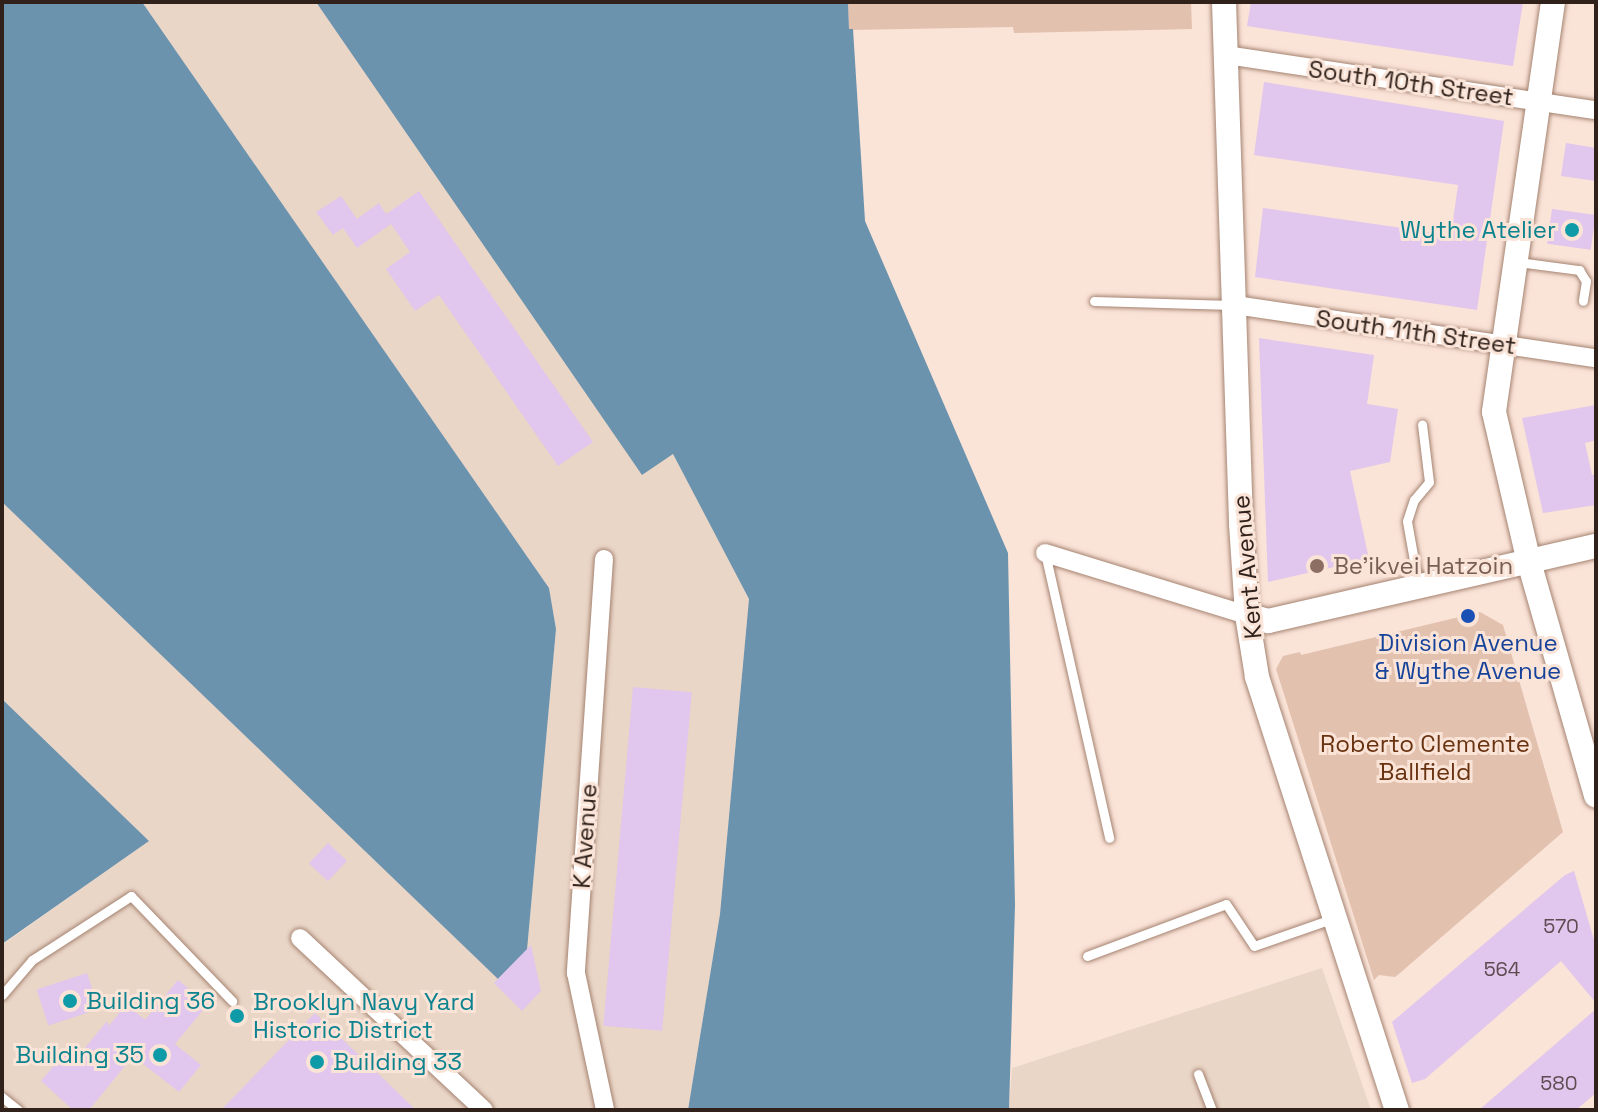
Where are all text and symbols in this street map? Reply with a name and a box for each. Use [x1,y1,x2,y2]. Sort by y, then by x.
street label: South 10th Street [1307,54,1515,112]
place label: Wythe Atelier [1400,216,1556,244]
marker: Wythe Atelier [1563,221,1581,239]
street label: South 11th Street [1314,304,1518,360]
street label: Kent Avenue [1226,494,1268,640]
place label: Be'ikvei Hatzoin [1333,552,1513,580]
marker: Be'ikvei Hatzoin [1308,557,1326,575]
marker: Division Avenue & Wythe Avenue [1459,607,1477,625]
place label: Division Avenue & Wythe Avenue [1374,629,1562,685]
park label: Roberto Clemente Ballfield [1320,730,1530,786]
street label: K Avenue [567,782,603,890]
house number: 570 [1543,914,1579,938]
house number: 564 [1484,957,1520,981]
place label: Building 36 [86,987,215,1015]
place label: Brooklyn Navy Yard Historic District [253,988,475,1044]
marker: Building 36 [61,992,79,1010]
marker: Brooklyn Navy Yard Historic District [228,1007,246,1025]
place label: Building 35 [15,1041,144,1069]
marker: Building 35 [151,1046,169,1064]
place label: Building 33 [333,1048,462,1076]
marker: Building 33 [308,1053,326,1071]
house number: 580 [1540,1071,1578,1095]

